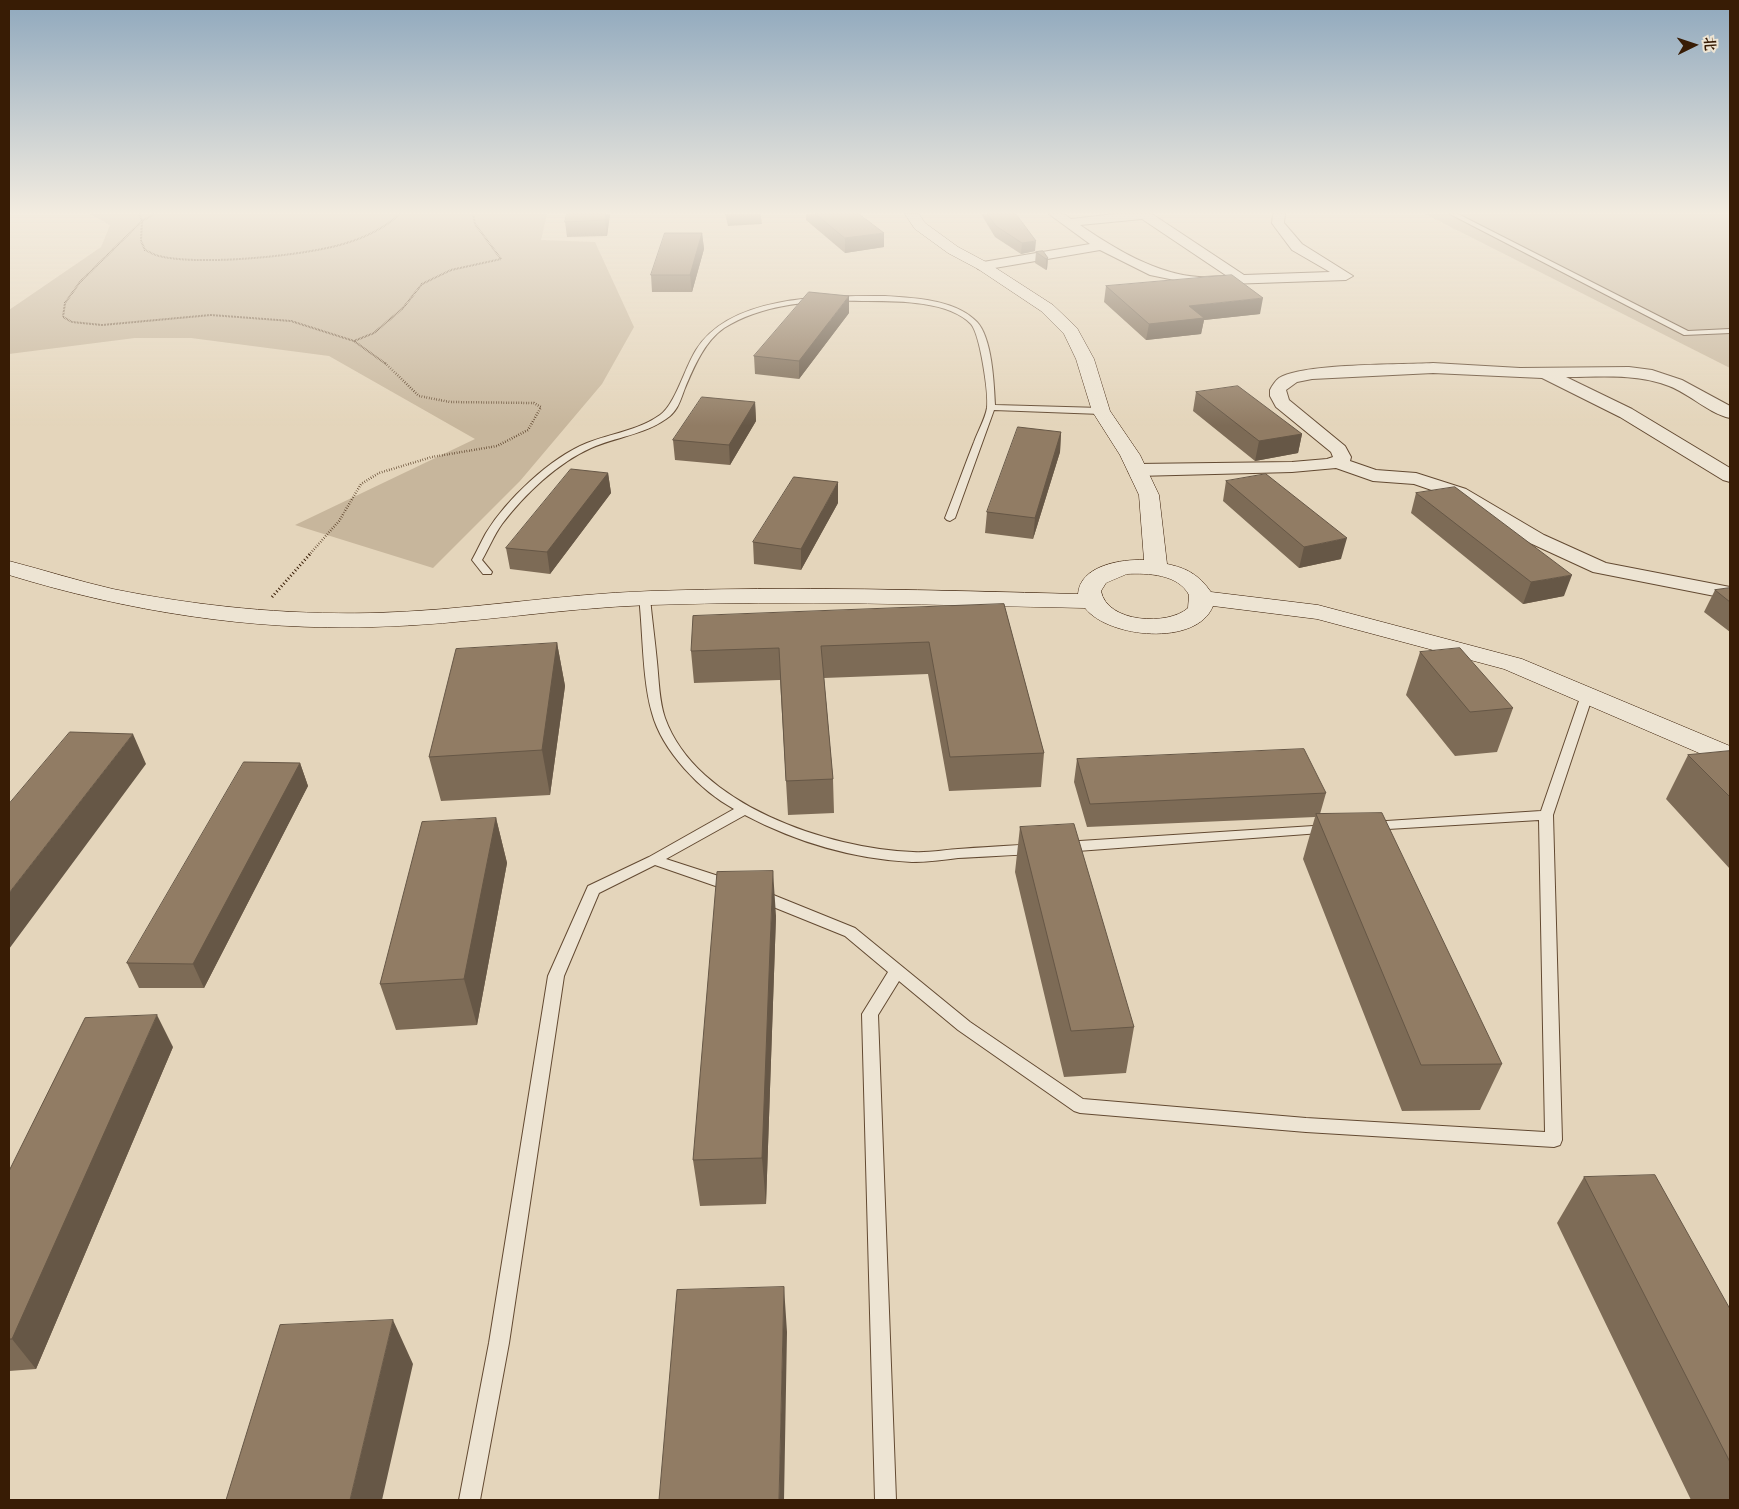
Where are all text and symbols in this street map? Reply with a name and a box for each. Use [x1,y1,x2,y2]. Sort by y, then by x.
north arrow [1669,20,1719,70]
text: 北 [1700,36,1718,51]

